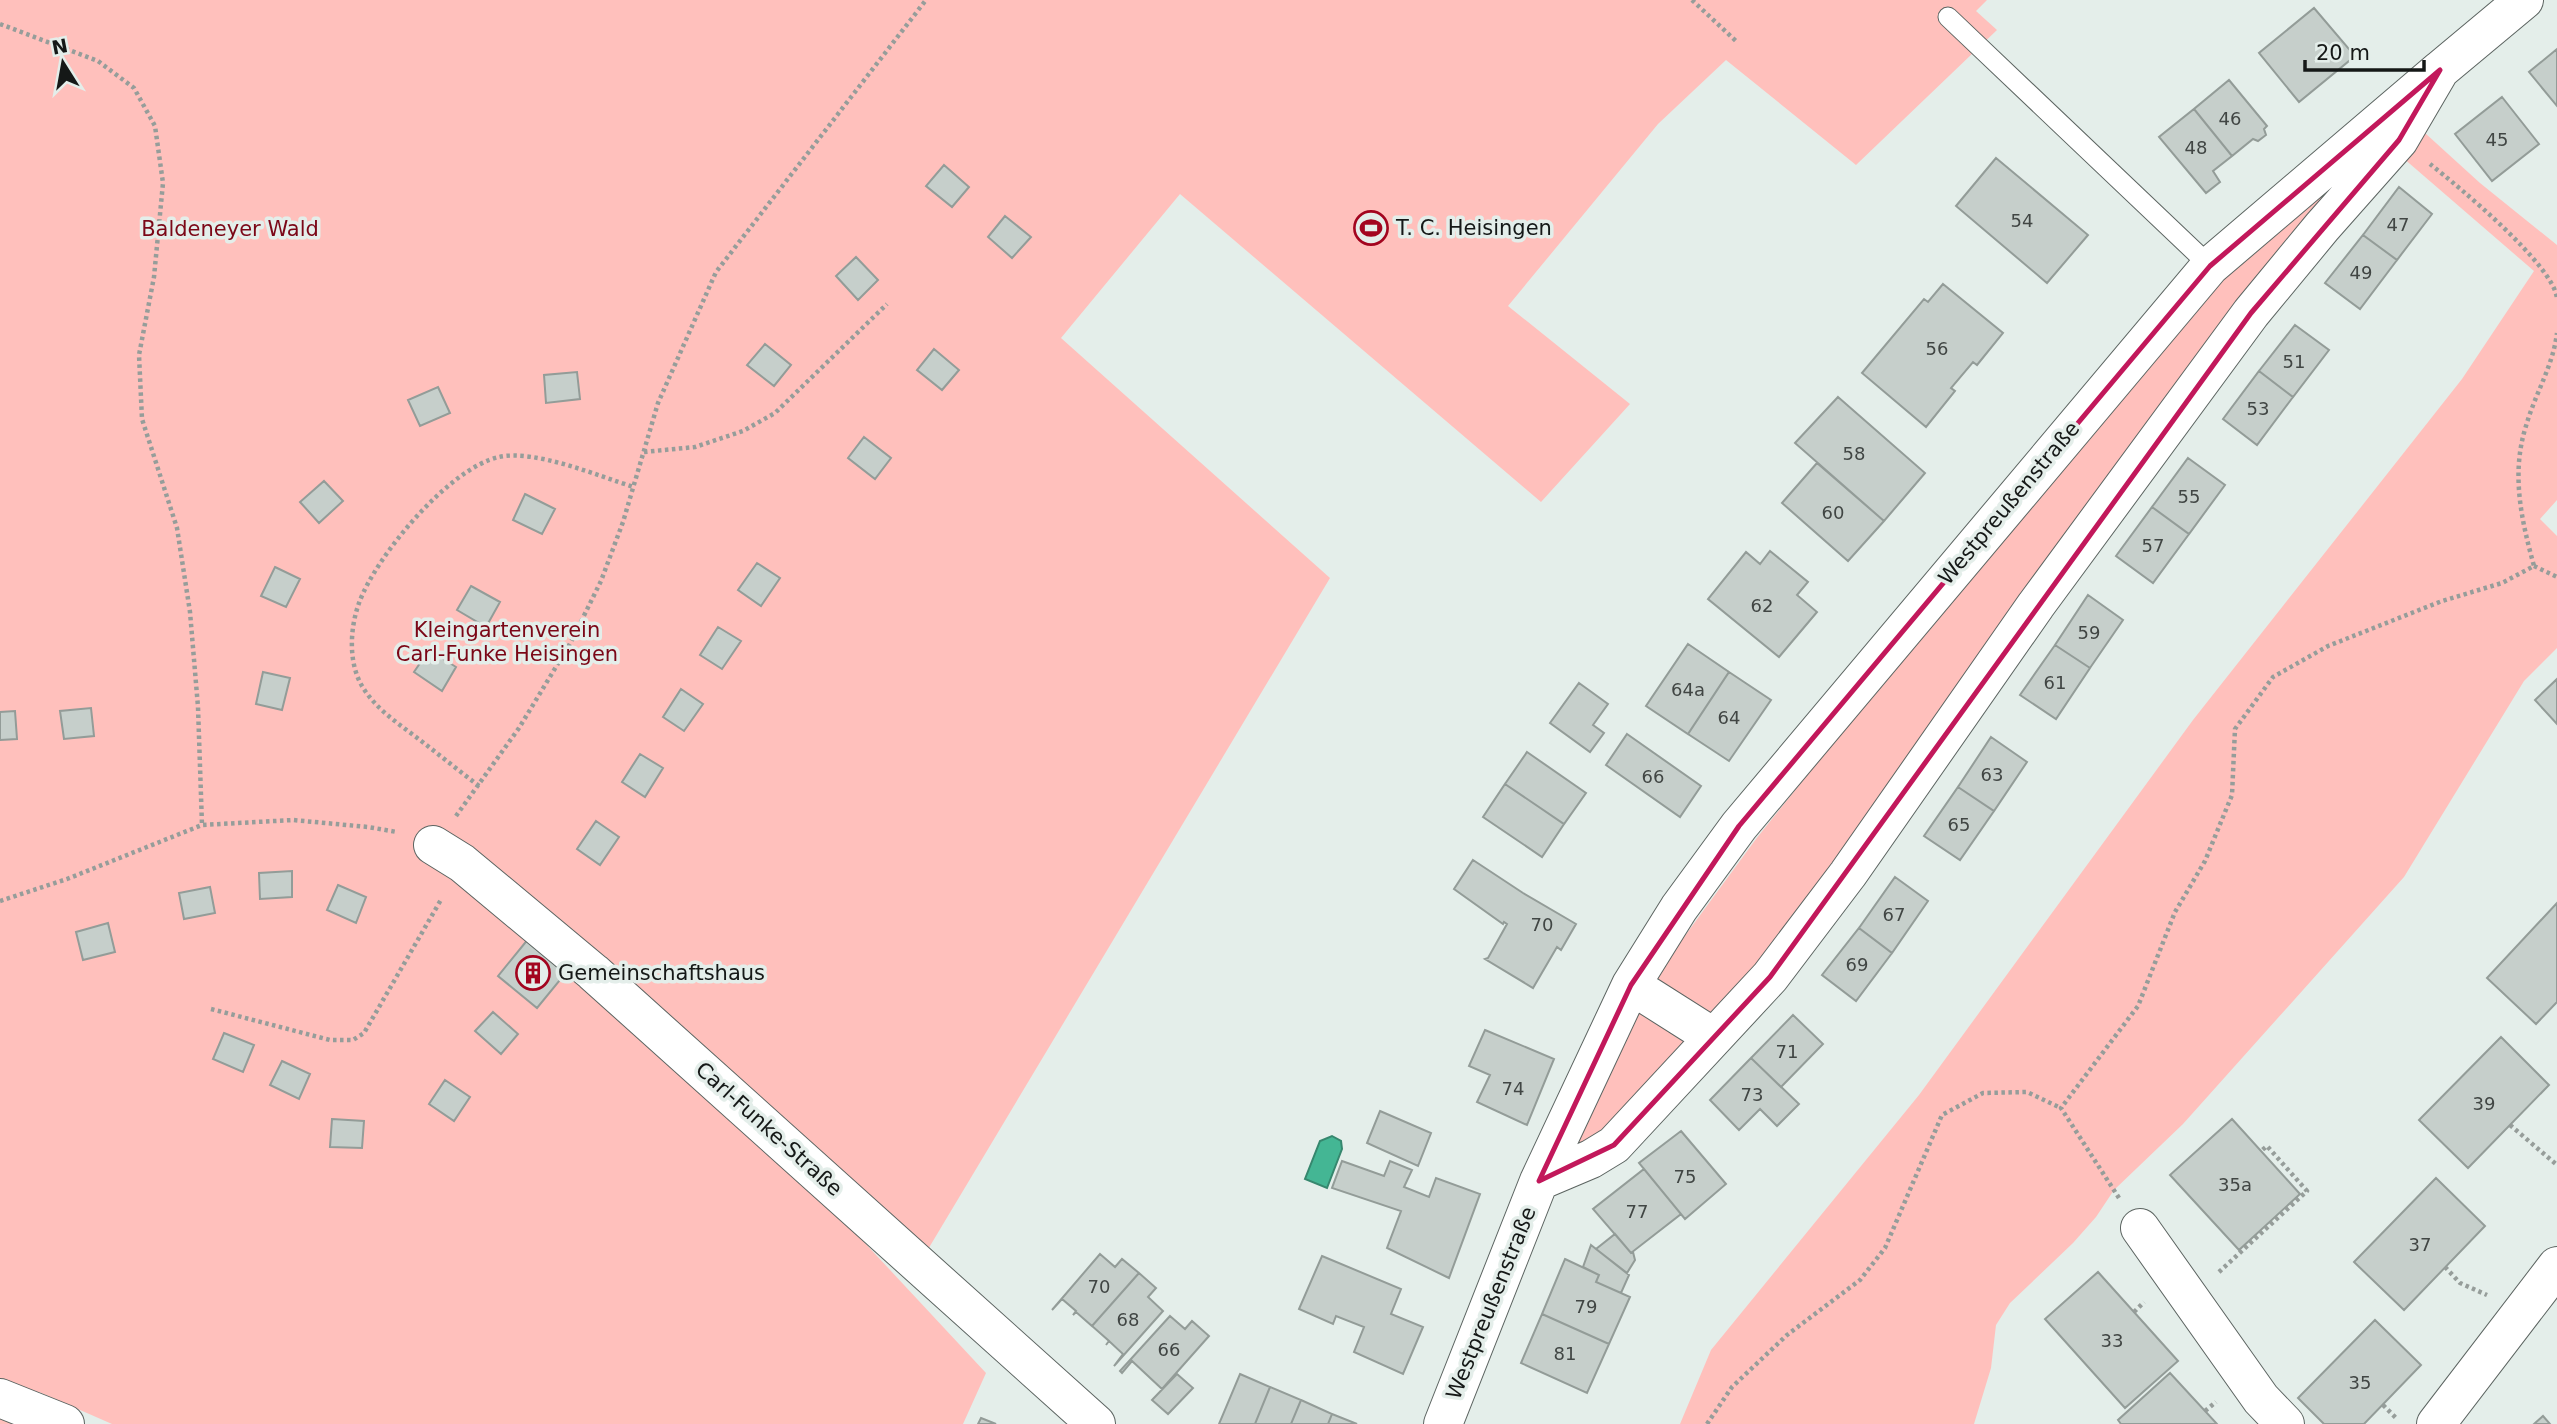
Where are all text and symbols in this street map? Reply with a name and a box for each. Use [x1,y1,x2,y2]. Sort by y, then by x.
north arrow [28,28,98,98]
scale bar [2305,28,2424,72]
text: N [50,34,70,59]
text: 20 m [2316,41,2370,65]
house number: 46 [2219,108,2241,129]
house number: 45 [2486,129,2508,150]
house number: 48 [2185,137,2207,158]
sports icon: T. C. Heisingen [1352,209,1390,247]
house number: 54 [2011,210,2033,231]
house number: 47 [2387,214,2409,235]
place label: T. C. Heisingen [1395,216,1552,240]
park label: Baldeneyer Wald [141,217,319,241]
house number: 49 [2350,262,2372,283]
house number: 56 [1926,338,1948,359]
house number: 51 [2283,351,2305,372]
house number: 53 [2247,398,2269,419]
street label: Westpreußenstraße [1934,417,2084,589]
house number: 58 [1843,443,1865,464]
house number: 55 [2178,486,2200,507]
house number: 60 [1822,502,1844,523]
house number: 57 [2142,535,2164,556]
house number: 62 [1751,595,1773,616]
park label: Kleingartenverein Carl-Funke Heisingen [396,618,618,666]
house number: 59 [2078,622,2100,643]
house number: 61 [2044,672,2066,693]
house number: 64a [1671,679,1705,700]
house number: 64 [1718,707,1740,728]
house number: 63 [1981,764,2003,785]
house number: 66 [1642,766,1664,787]
house number: 65 [1948,814,1970,835]
house number: 67 [1883,904,1905,925]
house number: 70 [1531,914,1553,935]
building icon: Gemeinschaftshaus [514,954,552,992]
house number: 69 [1846,954,1868,975]
place label: Gemeinschaftshaus [558,961,765,985]
house number: 71 [1776,1041,1798,1062]
street label: Carl-Funke-Straße [691,1057,847,1201]
house number: 74 [1502,1078,1524,1099]
house number: 73 [1741,1084,1763,1105]
house number: 39 [2473,1093,2495,1114]
house number: 75 [1674,1166,1696,1187]
house number: 35a [2218,1174,2252,1195]
house number: 77 [1626,1201,1648,1222]
street label: Westpreußenstraße [1441,1203,1541,1403]
house number: 37 [2409,1234,2431,1255]
house number: 70 [1088,1276,1110,1297]
house number: 79 [1575,1296,1597,1317]
house number: 68 [1117,1309,1139,1330]
house number: 33 [2101,1330,2123,1351]
house number: 66 [1158,1339,1180,1360]
house number: 81 [1554,1343,1576,1364]
house number: 35 [2349,1372,2371,1393]

